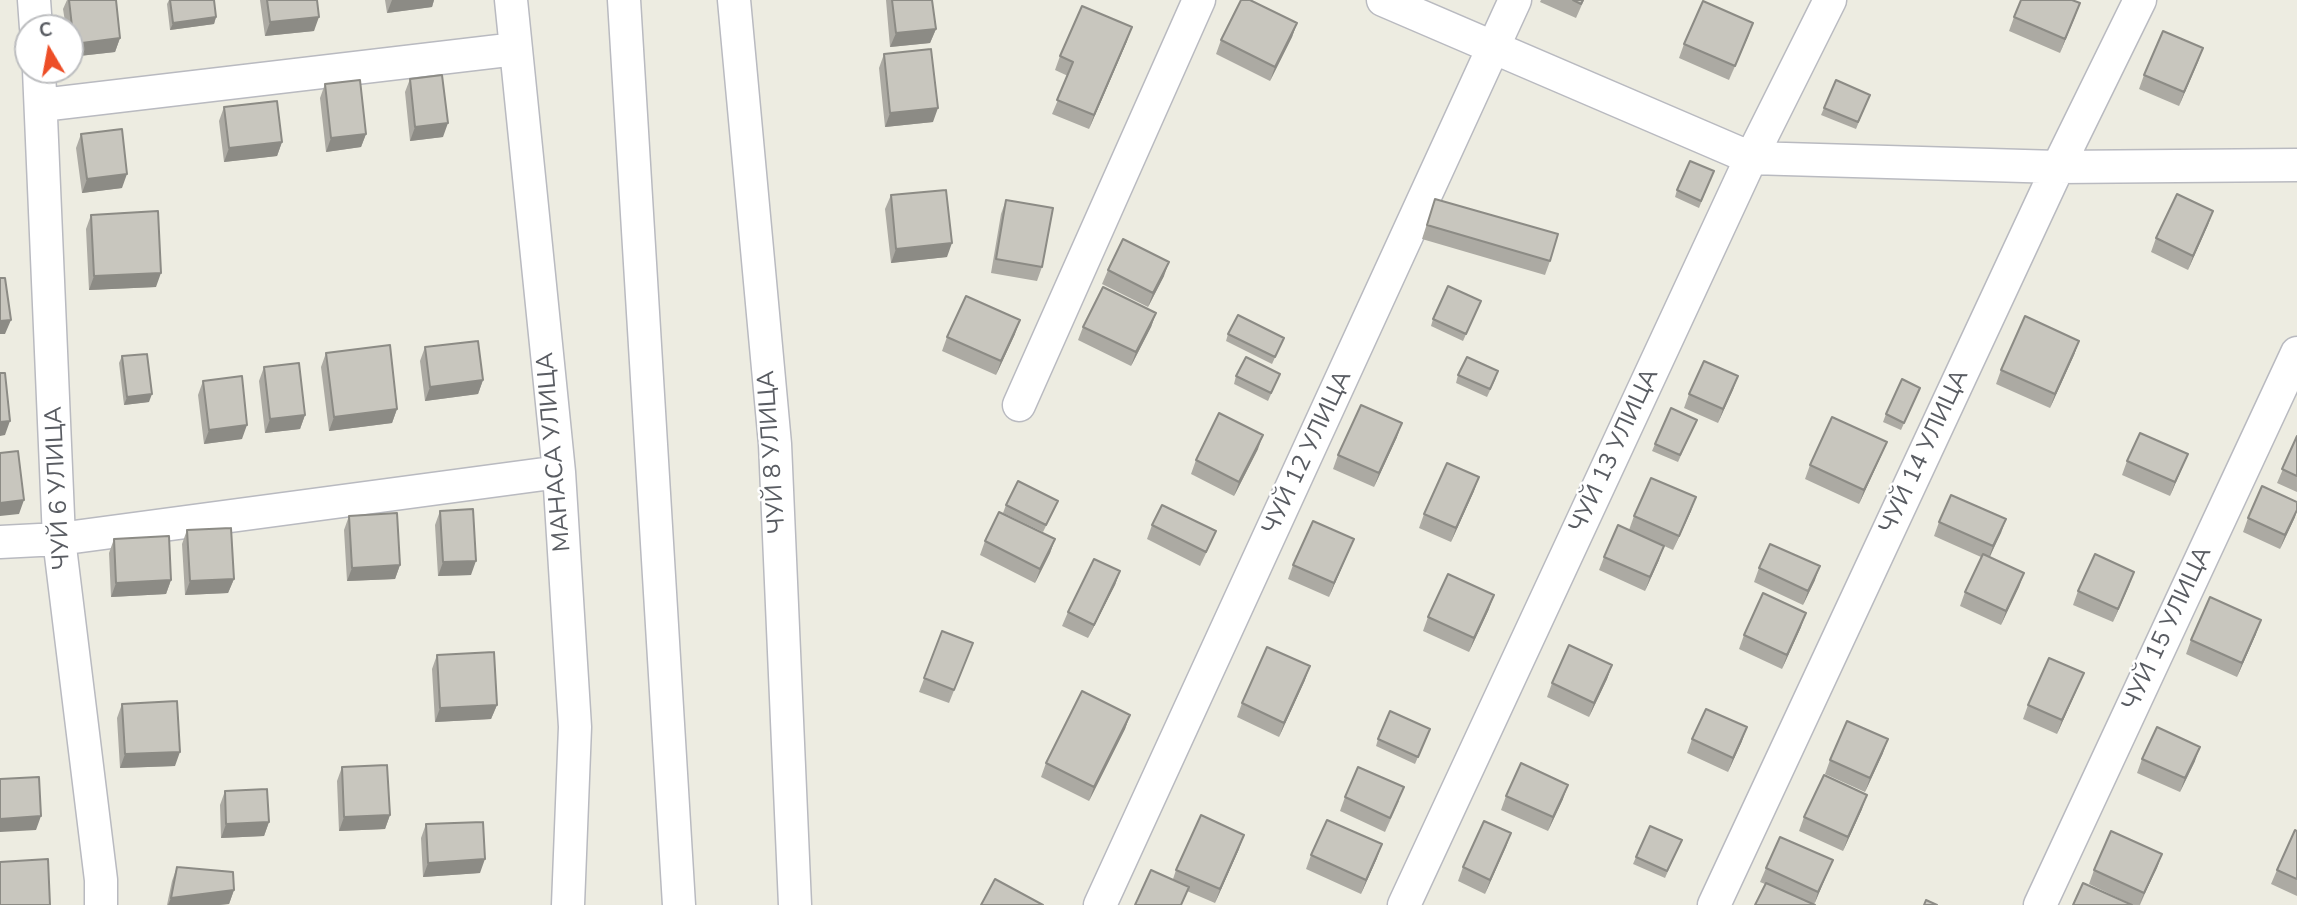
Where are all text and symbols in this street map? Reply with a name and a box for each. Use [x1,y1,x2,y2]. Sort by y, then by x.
north arrow [14,14,84,84]
text: С [37,16,54,44]
street label: МАНАСА УЛИЦА [532,351,578,553]
street label: ЧУЙ 13 УЛИЦА [1564,364,1666,538]
street label: ЧУЙ 14 УЛИЦА [1874,365,1976,539]
street label: ЧУЙ 12 УЛИЦА [1257,366,1359,540]
street label: ЧУЙ 8 УЛИЦА [753,369,793,535]
street label: ЧУЙ 6 УЛИЦА [40,406,78,570]
street label: ЧУЙ 15 УЛИЦА [2117,542,2219,716]

